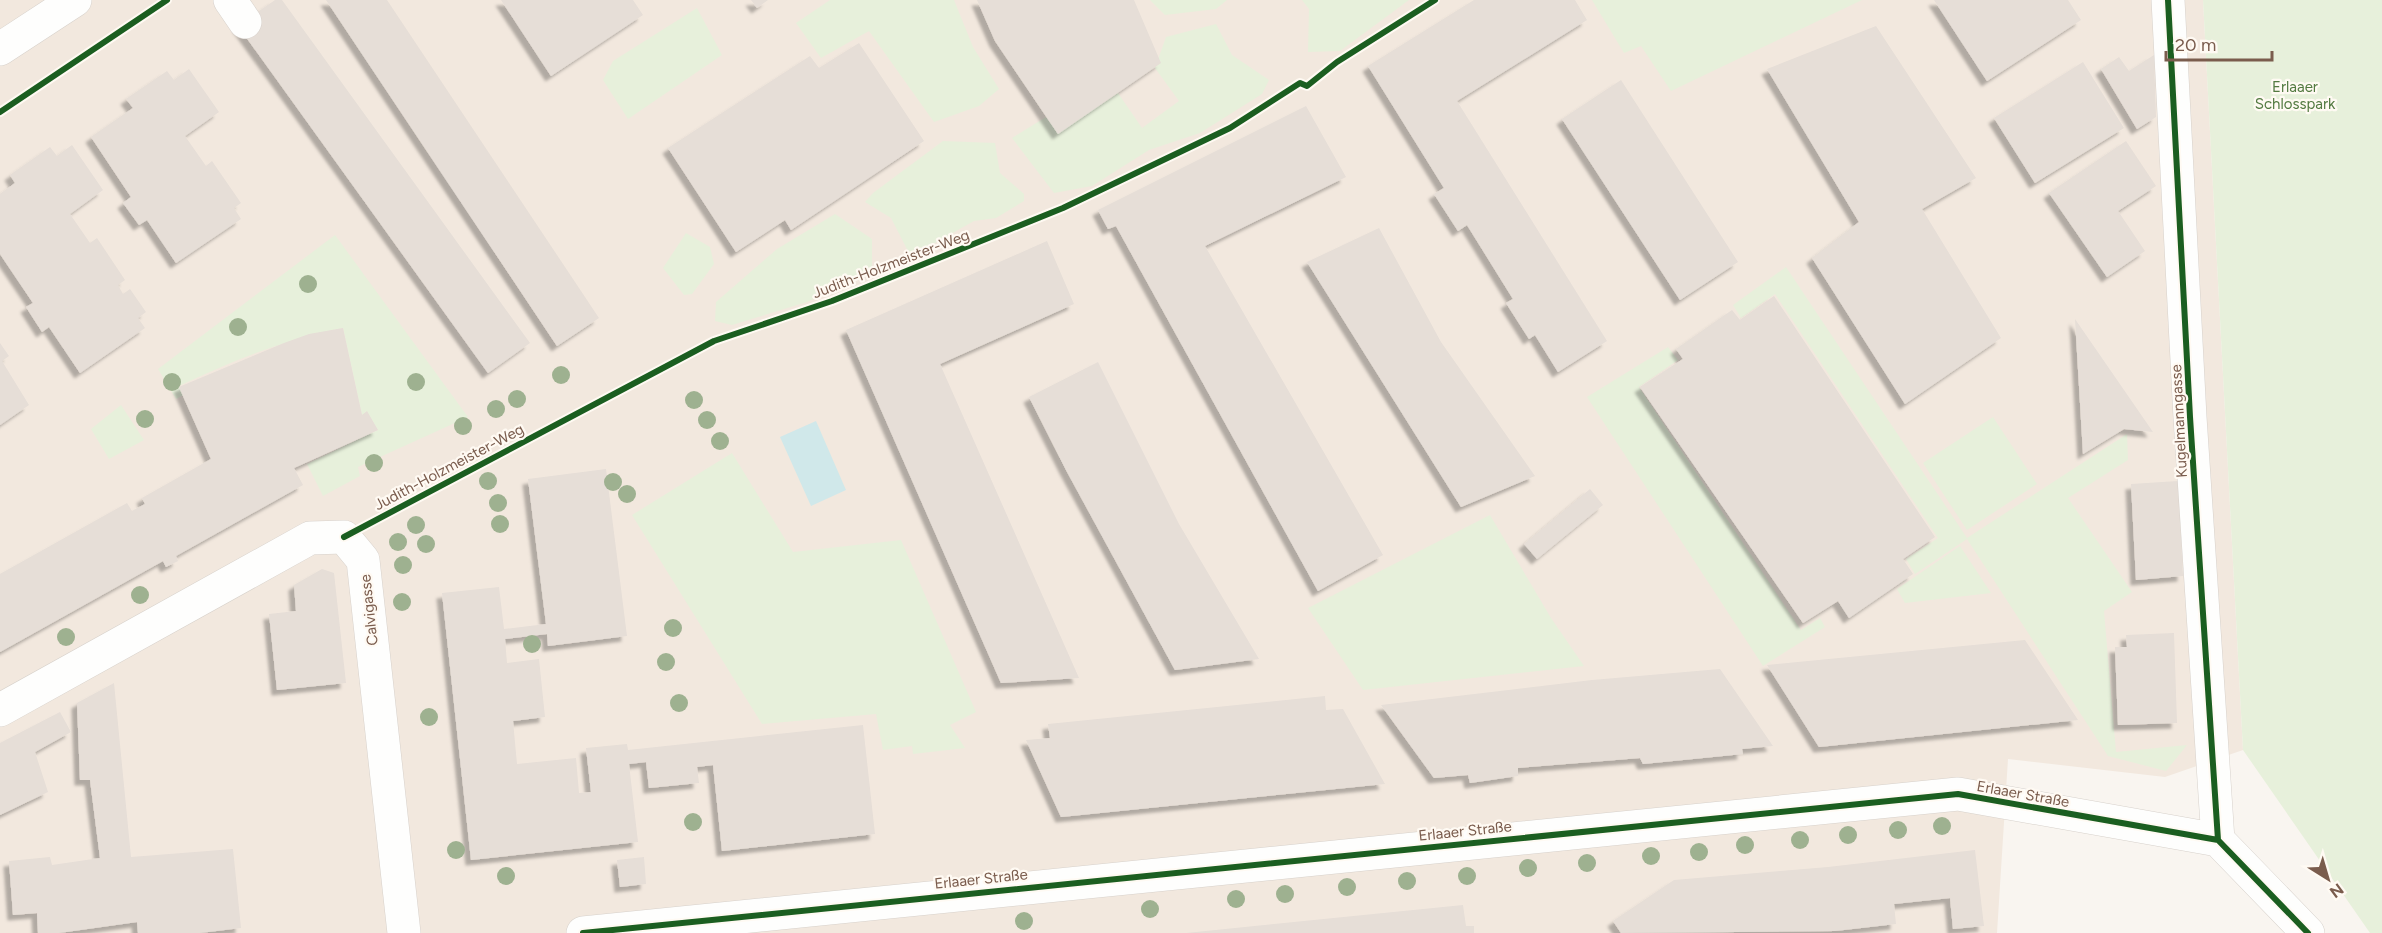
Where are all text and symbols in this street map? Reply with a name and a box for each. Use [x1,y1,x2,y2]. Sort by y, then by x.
scale bar [2166,24,2272,62]
text: 20 m [2175,34,2216,56]
park label: Erlaaer Schlosspark [2255,78,2336,113]
street label: Judith-Holzmeister-Weg [810,226,972,302]
street label: Kugelmanngasse [2167,364,2191,478]
street label: Judith-Holzmeister-Weg [371,420,527,514]
street label: Calvigasse [356,573,382,647]
street label: Erlaaer Straße [1975,777,2071,811]
street label: Erlaaer Straße [1417,817,1513,845]
north arrow [2298,849,2358,909]
street label: Erlaaer Straße [933,865,1029,893]
text: N [2326,879,2347,902]

